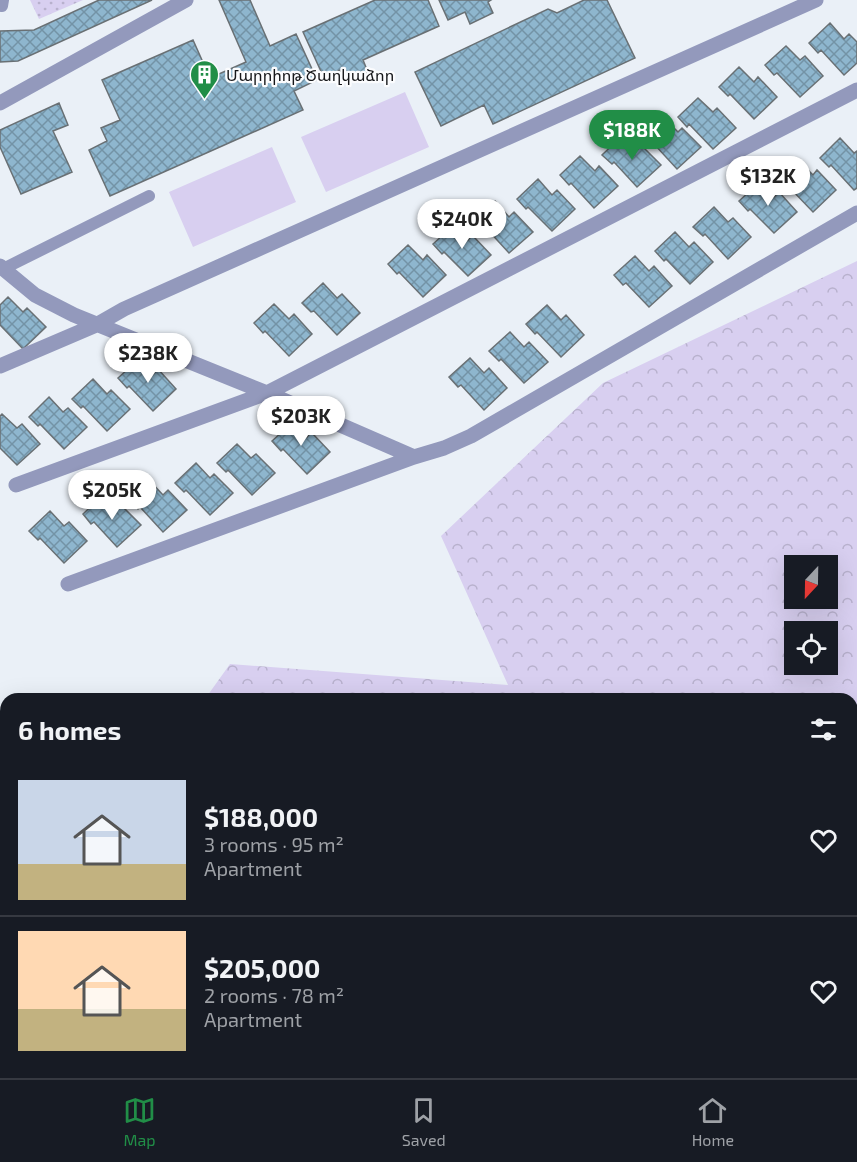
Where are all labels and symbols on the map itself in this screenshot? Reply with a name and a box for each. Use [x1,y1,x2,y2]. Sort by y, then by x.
building icon: Մարրիոթ Ծաղկաձոր [189,58,221,100]
place label: Մարրիոթ Ծաղկաձոր [226,65,394,85]
pin: $188K [590,110,674,161]
pin: $132K [726,156,810,207]
pin: $240K [420,199,504,250]
pin: $238K [106,333,190,384]
pin: $203K [259,396,343,447]
pin: $205K [70,470,154,521]
north arrow [784,555,838,609]

